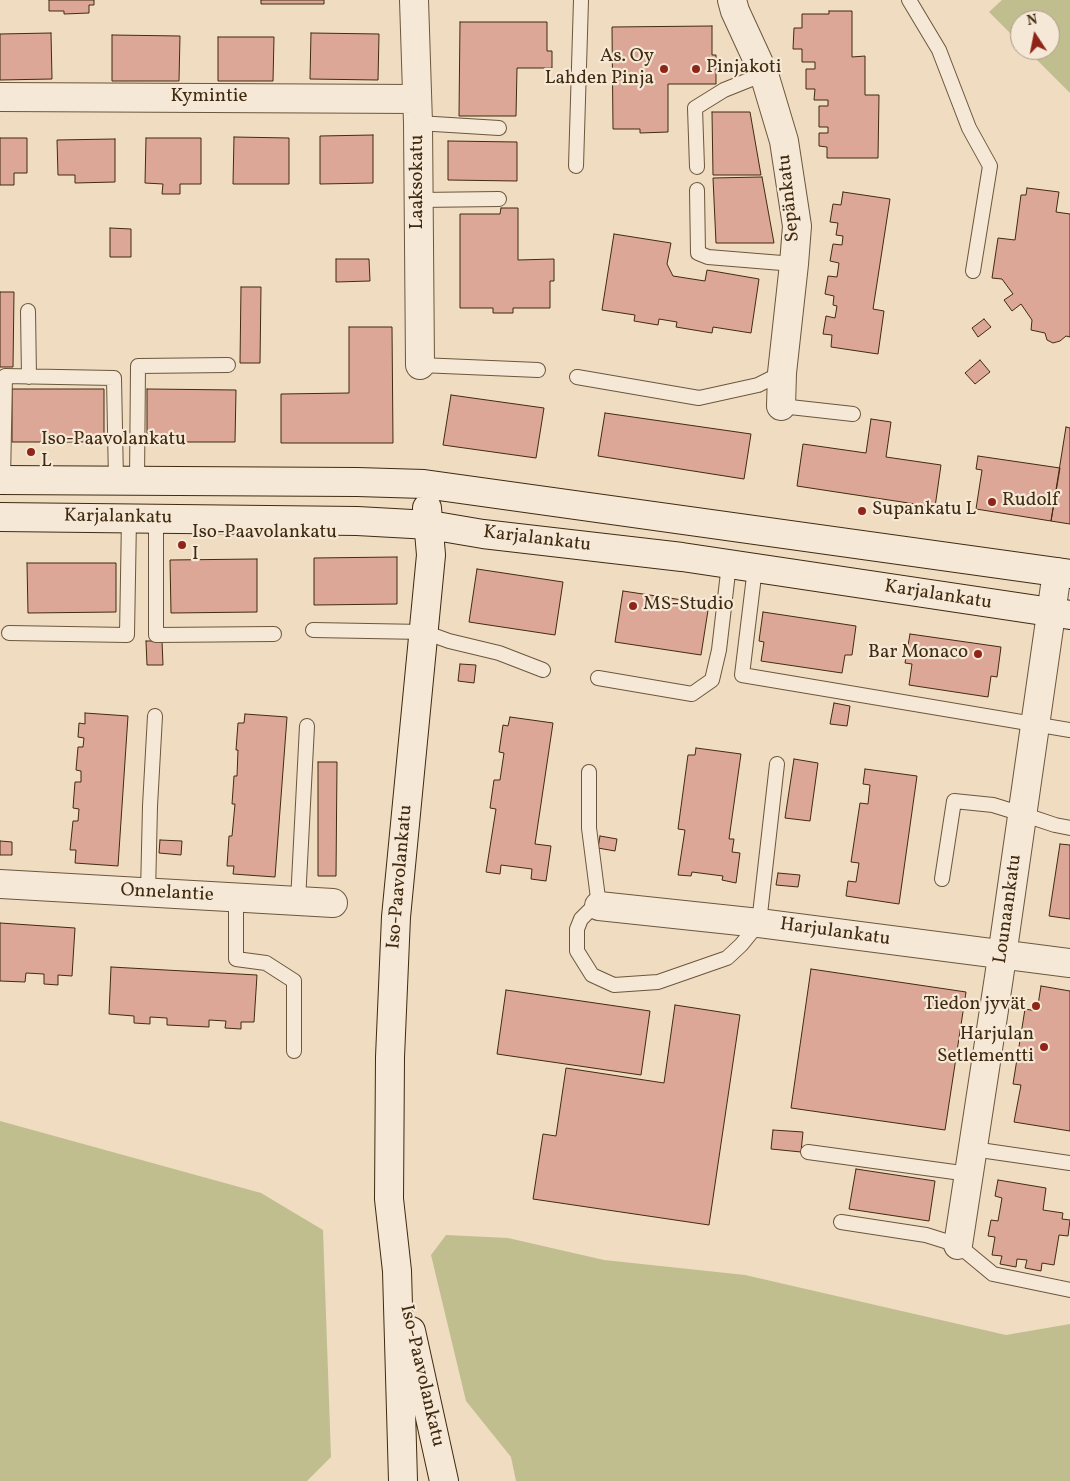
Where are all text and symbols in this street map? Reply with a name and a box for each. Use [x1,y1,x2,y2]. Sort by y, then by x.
north arrow [1010,10,1060,60]
text: N [1025,10,1039,31]
place label: As. Oy Lahden Pinja [545,47,654,91]
place label: Pinjakoti [706,58,782,80]
marker: As. Oy Lahden Pinja [658,63,670,75]
marker: Pinjakoti [690,63,702,75]
street label: Kymintie [170,87,248,109]
street label: Laaksokatu [408,135,430,229]
street label: Sepänkatu [774,153,806,243]
place label: Iso-Paavolankatu L [41,430,186,474]
marker: Iso-Paavolankatu L [25,446,37,458]
place label: Rudolf [1002,491,1059,513]
marker: Rudolf [986,496,998,508]
place label: Supankatu L [872,500,976,522]
marker: Supankatu L [856,505,868,517]
street label: Karjalankatu [64,506,172,530]
street label: Karjalankatu [482,522,592,558]
place label: Iso-Paavolankatu I [192,523,337,567]
marker: Iso-Paavolankatu I [176,539,188,551]
street label: Karjalankatu [883,576,993,616]
place label: MS-Studio [643,595,734,617]
marker: MS-Studio [627,600,639,612]
place label: Bar Monaco [868,643,968,665]
marker: Bar Monaco [972,648,984,660]
street label: Iso-Paavolankatu [383,804,419,950]
street label: Lounaankatu [990,853,1028,965]
street label: Onnelantie [120,880,214,908]
street label: Harjulankatu [778,914,892,952]
place label: Tiedon jyvät [924,995,1026,1017]
marker: Tiedon jyvät [1030,1000,1042,1012]
place label: Harjulan Setlementti [937,1025,1034,1069]
marker: Harjulan Setlementti [1038,1041,1050,1053]
street label: Iso-Paavolankatu [394,1303,448,1449]

